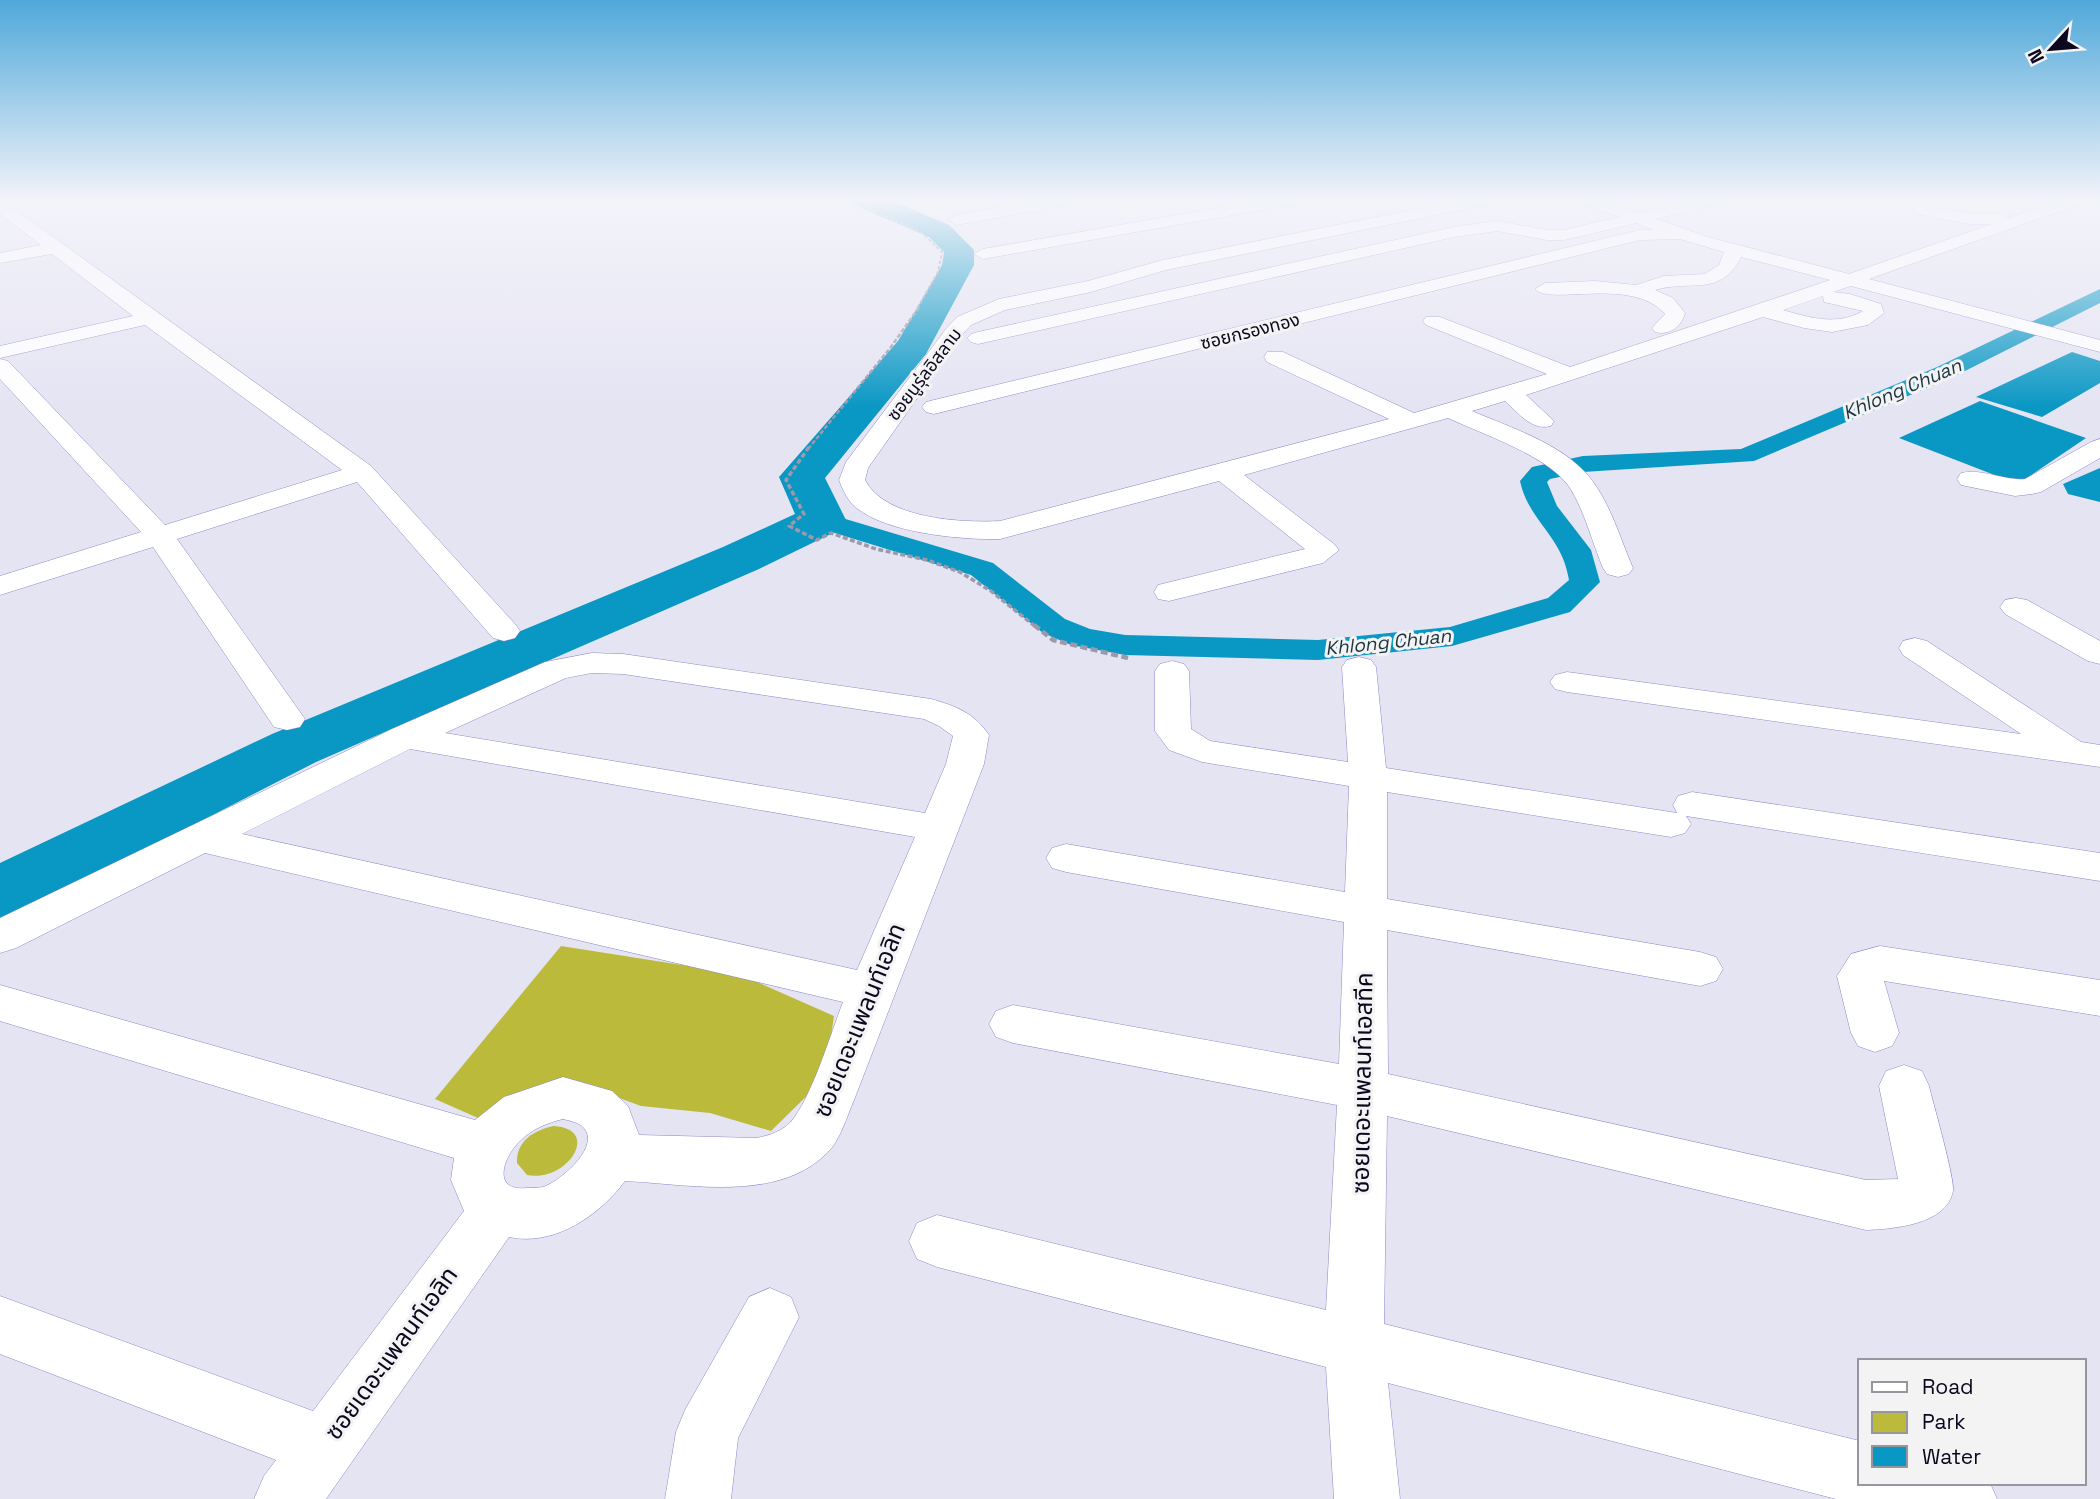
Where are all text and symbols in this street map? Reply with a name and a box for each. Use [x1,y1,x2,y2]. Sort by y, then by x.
north arrow [2016,14,2086,84]
text: N [2022,45,2050,67]
street label: ซอยกรองทอง [1198,308,1302,354]
street label: ซอยนูรุ่ลอิสลาม [882,323,967,426]
water label: Khlong Chuan [1839,353,1965,425]
water label: Khlong Chuan [1324,623,1452,661]
street label: ซอยเดอะแพลนท์เอลิท [806,918,912,1122]
street label: ซอยเดอะแพลนท์เอสทีค [1345,972,1379,1194]
street label: ซอยเดอะแพลนท์เอลิท [318,1260,464,1446]
legend [1858,1359,2086,1485]
text: Road [1922,1373,1974,1400]
text: Park [1922,1408,1966,1435]
text: Water [1922,1443,1981,1470]

